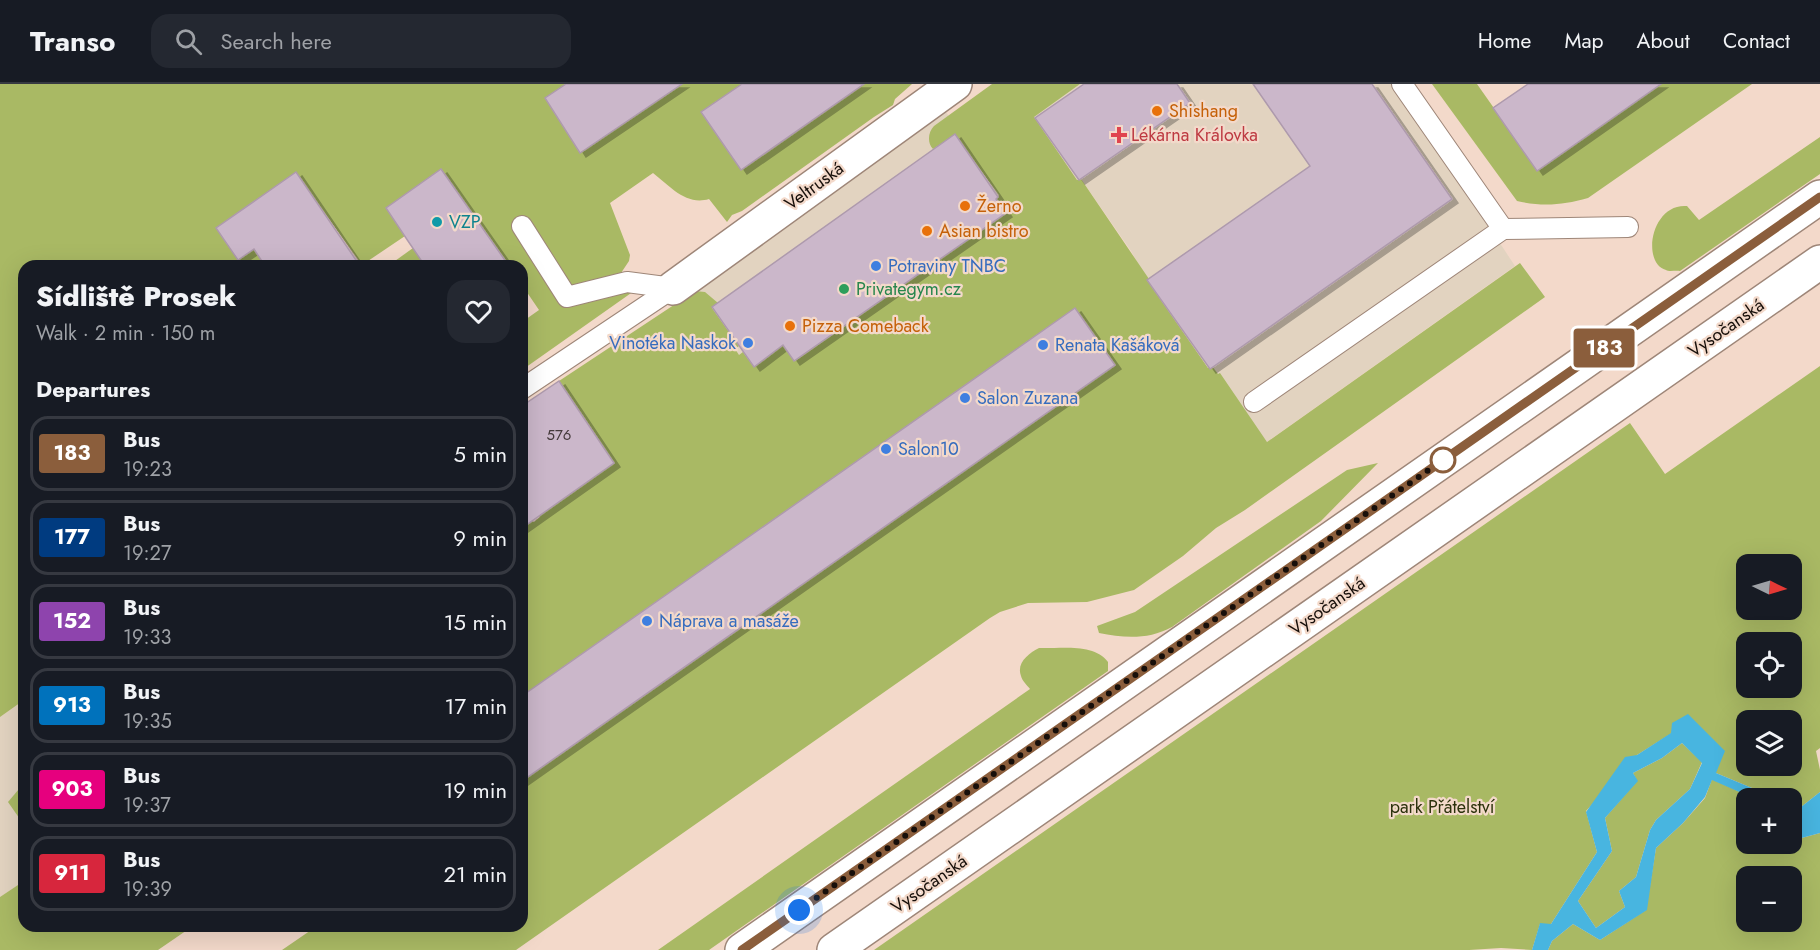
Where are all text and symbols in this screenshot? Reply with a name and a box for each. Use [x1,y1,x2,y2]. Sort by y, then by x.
search box [151,14,571,68]
text: Transo [30,21,115,62]
icon: search [172,25,205,58]
text: Search here [220,25,332,57]
text: Home [1478,26,1531,56]
text: Map [1564,26,1604,56]
text: About [1637,26,1690,56]
text: Contact [1723,26,1790,56]
place label: Shishang [1169,98,1238,124]
marker: Shishang [1150,104,1164,118]
place label: Lékárna Královka [1131,122,1258,148]
marker: Lékárna Královka [1112,128,1126,142]
street label: Veltruská [779,156,849,216]
place label: Žerno [977,193,1022,219]
marker: Žerno [958,199,972,213]
place label: VZP [449,209,481,235]
marker: VZP [430,215,444,229]
place label: Asian bistro [939,218,1029,244]
marker: Asian bistro [920,224,934,238]
place label: Potraviny TNBC [888,253,1006,279]
marker: Potraviny TNBC [869,259,883,273]
text: Sídliště Prosek [36,276,236,317]
place label: Privategym.cz [856,276,962,302]
button: heart [447,280,510,343]
marker: Privategym.cz [837,282,851,296]
street label: Vysočanská [1683,292,1769,364]
place label: Pizza Comeback [802,313,929,339]
text: Walk · 2 min · 150 m [36,319,215,348]
marker: Pizza Comeback [783,319,797,333]
line badge: 183 [1570,328,1638,368]
place label: Vinotéka Naskok [609,330,736,356]
place label: Renata Kašáková [1055,332,1180,358]
text: 183 [1586,333,1622,363]
marker: Vinotéka Naskok [741,336,755,350]
marker: Renata Kašáková [1036,338,1050,352]
text: Departures [36,373,150,405]
place label: Salon Zuzana [977,385,1078,411]
marker: Salon Zuzana [958,391,972,405]
text: Bus [123,423,160,455]
house number: 576 [547,424,571,446]
place label: Salon10 [898,436,959,462]
text: 183 [54,438,90,468]
text: 5 min [454,438,507,470]
marker: Salon10 [879,442,893,456]
unlabelled marker [1430,447,1456,473]
text: 19:23 [123,455,172,484]
text: Bus [123,507,160,539]
text: 177 [54,522,90,552]
text: 9 min [453,522,507,554]
text: 19:27 [123,539,171,568]
north arrow [1736,554,1802,620]
map controls [1736,554,1802,932]
street label: Vysočanská [1284,570,1370,642]
text: Bus [123,591,160,623]
text: 152 [53,606,91,636]
text: 15 min [444,606,507,638]
place label: Náprava a masáže [659,608,799,634]
marker: Náprava a masáže [640,614,654,628]
text: 19:33 [123,623,171,652]
button: locate [1736,632,1802,698]
text: Bus [123,675,160,707]
text: 913 [53,690,91,720]
text: 17 min [445,690,507,722]
text: 19:35 [123,707,172,736]
button: layers [1736,710,1802,776]
text: Bus [123,759,160,791]
text: 903 [52,774,93,804]
text: 19 min [443,774,507,806]
button: + [1736,788,1802,854]
text: 19:37 [123,791,171,820]
park label: park Přátelství [1390,794,1496,820]
text: Bus [123,843,160,875]
street label: Vysočanská [886,848,972,920]
text: 911 [54,858,90,888]
text: 21 min [444,858,507,890]
button: − [1736,866,1802,932]
text: 19:39 [123,875,172,904]
your location [784,895,814,925]

